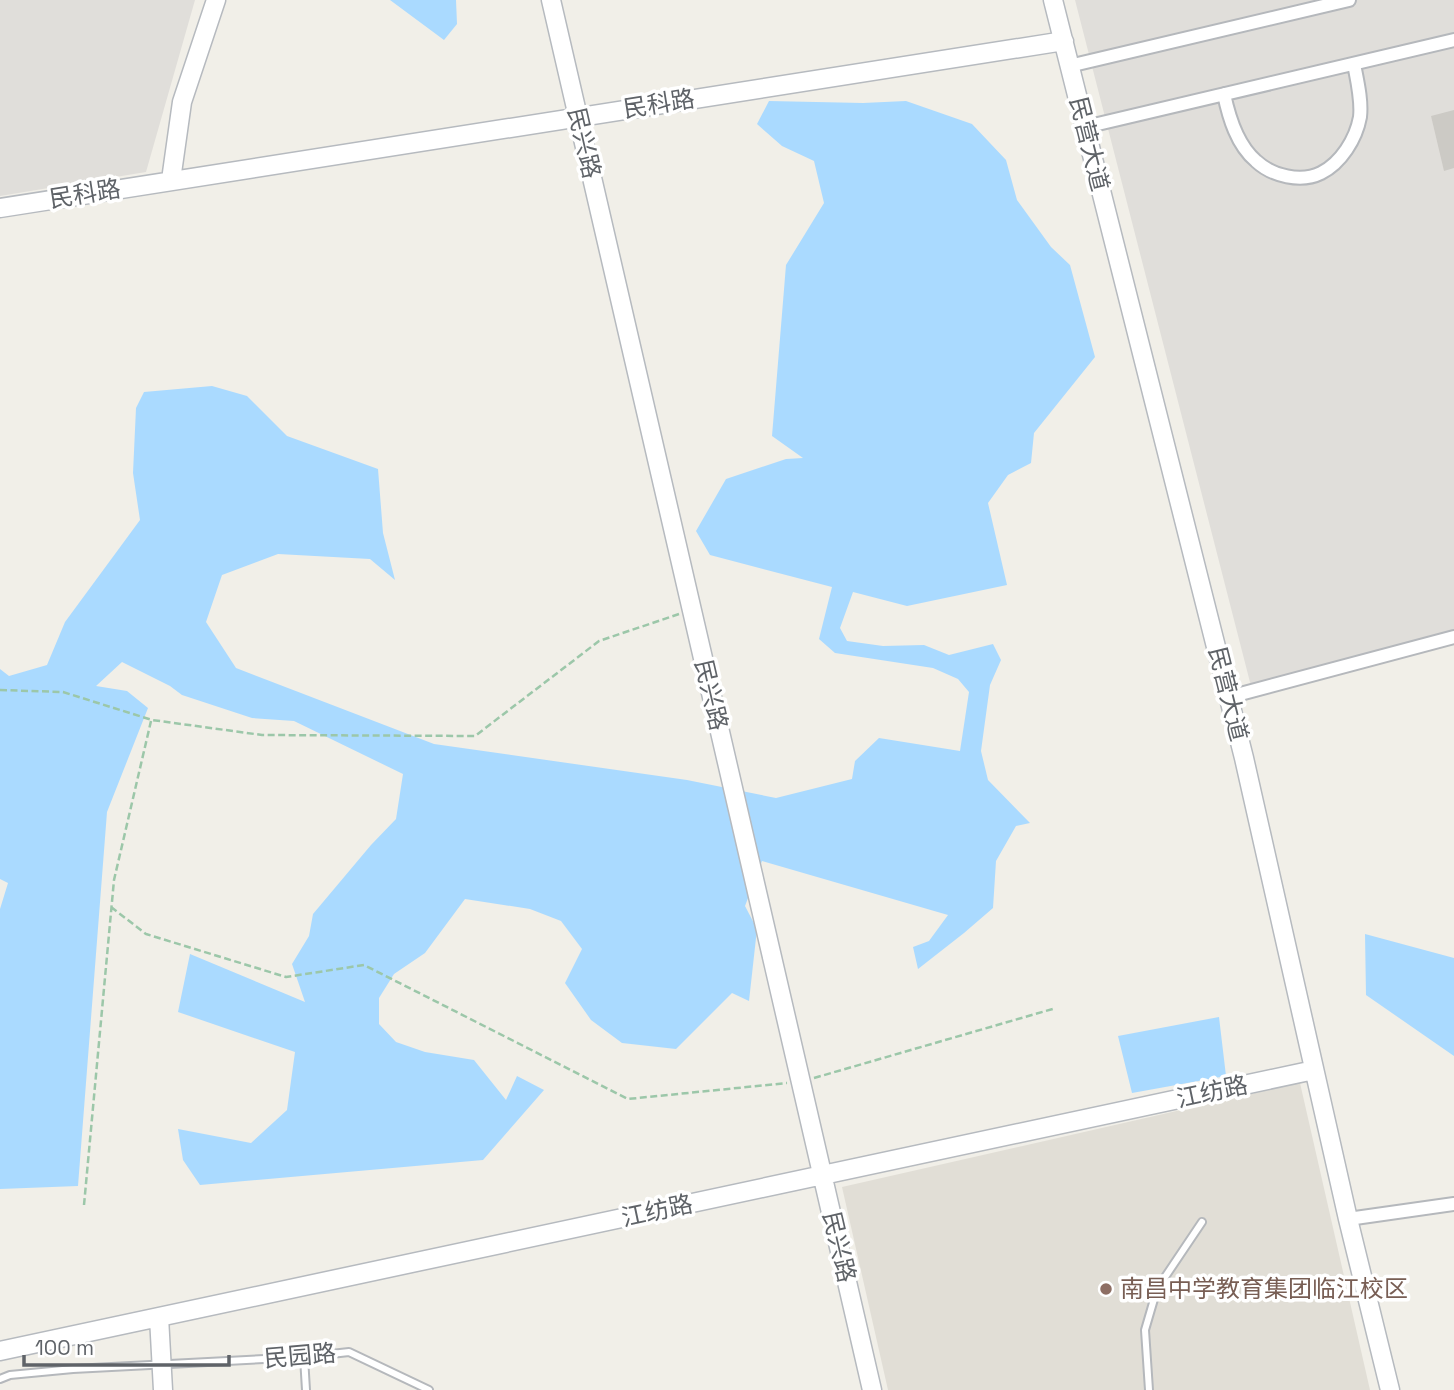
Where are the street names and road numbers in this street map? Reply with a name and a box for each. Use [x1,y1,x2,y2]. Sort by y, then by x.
street label: 民科路 [621,83,697,124]
street label: 民营大道 [1063,94,1116,194]
street label: 民兴路 [561,104,608,181]
street label: 民科路 [47,173,123,214]
street label: 民营大道 [1202,644,1255,744]
street label: 民兴路 [688,656,735,733]
street label: 江纺路 [1173,1069,1250,1114]
street label: 江纺路 [618,1188,695,1233]
street label: 民兴路 [816,1208,863,1285]
street label: 民园路 [263,1337,337,1374]

